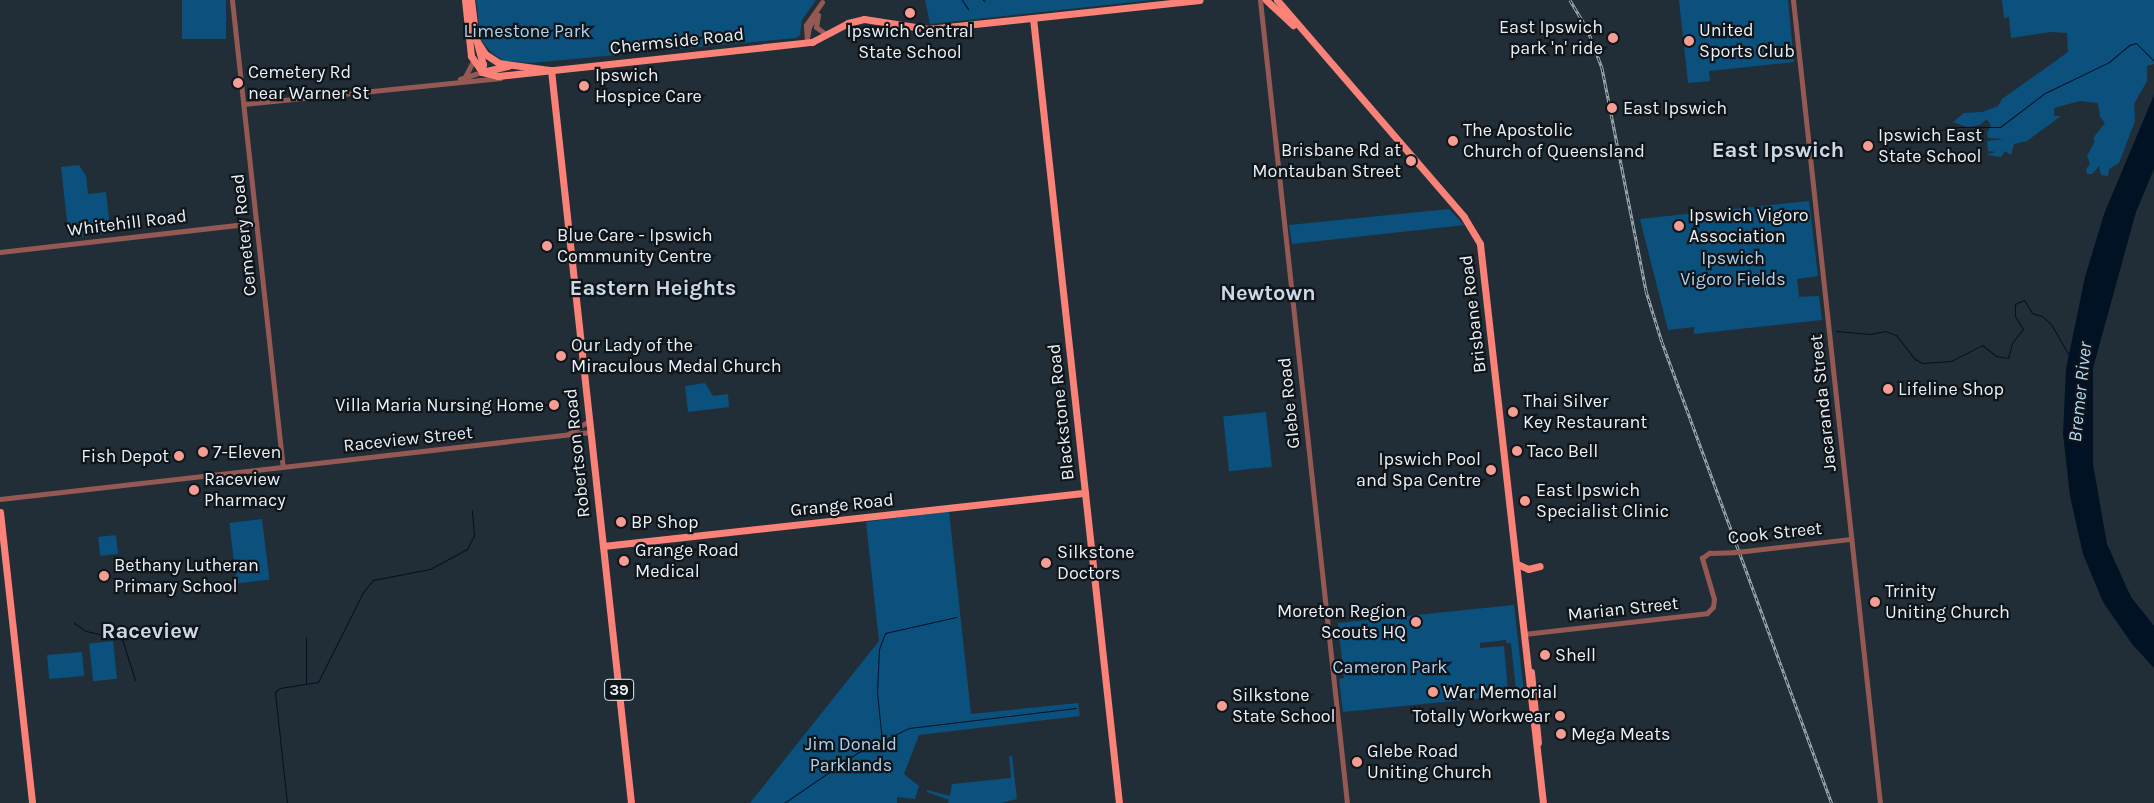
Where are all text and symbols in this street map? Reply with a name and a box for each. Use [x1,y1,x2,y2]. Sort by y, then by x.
marker: Ipswich Central State School [904,7,916,19]
place label: East Ipswich park 'n' ride [1499,17,1603,59]
park label: Limestone Park [464,20,590,42]
place label: United Sports Club [1699,20,1795,62]
place label: Ipswich Central State School [846,21,974,64]
street label: Chermside Road [609,23,745,59]
marker: East Ipswich park 'n' ride [1607,32,1619,44]
marker: United Sports Club [1683,35,1695,47]
place label: Cemetery Rd near Warner St [248,62,369,104]
place label: Ipswich Hospice Care [595,65,702,108]
marker: Cemetery Rd near Warner St [232,77,244,89]
marker: Ipswich Hospice Care [577,79,591,93]
place label: East Ipswich [1623,97,1727,119]
marker: East Ipswich [1605,101,1619,115]
place label: The Apostolic Church of Queensland [1463,120,1645,162]
place label: Ipswich East State School [1878,125,1982,168]
marker: The Apostolic Church of Queensland [1447,135,1459,147]
district label: East Ipswich [1712,138,1844,164]
place label: Brisbane Rd at Montauban Street [1252,140,1401,182]
marker: Ipswich East State School [1862,140,1874,152]
marker: Brisbane Rd at Montauban Street [1405,155,1417,167]
street label: Cemetery Road [227,173,261,297]
street label: Whitehill Road [66,205,188,241]
place label: Ipswich Vigoro Association [1689,205,1809,248]
marker: Ipswich Vigoro Association [1673,220,1685,232]
place label: Blue Care - Ipswich Community Centre [557,225,713,268]
marker: Blue Care - Ipswich Community Centre [541,240,553,252]
park label: Ipswich Vigoro Fields [1680,248,1786,290]
street label: Brisbane Road [1455,254,1491,374]
district label: Eastern Heights [570,276,736,302]
district label: Newtown [1220,281,1316,307]
street label: Jacaranda Street [1805,333,1841,473]
place label: Our Lady of the Miraculous Medal Church [571,335,782,378]
water label: Bremer River [2064,341,2098,443]
street label: Blackstone Road [1043,343,1079,481]
marker: Our Lady of the Miraculous Medal Church [555,350,567,362]
street label: Glebe Road [1273,356,1305,450]
place label: Lifeline Shop [1898,378,2004,400]
marker: Lifeline Shop [1882,383,1894,395]
street label: Robertson Road [559,387,595,519]
place label: Thai Silver Key Restaurant [1523,391,1647,434]
place label: Villa Maria Nursing Home [335,394,544,416]
marker: Villa Maria Nursing Home [548,399,560,411]
marker: Thai Silver Key Restaurant [1507,406,1519,418]
street label: Raceview Street [342,421,474,457]
place label: Taco Bell [1527,440,1598,462]
place label: 7-Eleven [213,441,281,463]
place label: Fish Depot [81,445,169,467]
marker: Taco Bell [1511,445,1523,457]
marker: 7-Eleven [197,446,209,458]
place label: Ipswich Pool and Spa Centre [1356,449,1481,492]
marker: Fish Depot [173,450,185,462]
marker: Ipswich Pool and Spa Centre [1485,464,1497,476]
place label: Raceview Pharmacy [204,469,286,512]
place label: East Ipswich Specialist Clinic [1536,480,1669,522]
marker: Raceview Pharmacy [188,484,200,496]
street label: Grange Road [789,489,895,521]
marker: East Ipswich Specialist Clinic [1518,494,1532,508]
place label: BP Shop [631,511,699,533]
marker: BP Shop [615,516,627,528]
street label: Cook Street [1727,517,1823,549]
place label: Grange Road Medical [635,540,739,582]
place label: Silkstone Doctors [1057,542,1135,584]
marker: Grange Road Medical [617,554,631,568]
place label: Bethany Lutheran Primary School [114,555,259,598]
marker: Silkstone Doctors [1039,556,1053,570]
marker: Bethany Lutheran Primary School [98,570,110,582]
place label: Trinity Uniting Church [1885,581,2010,624]
street label: Marian Street [1566,592,1680,626]
marker: Trinity Uniting Church [1869,596,1881,608]
place label: Moreton Region Scouts HQ [1277,601,1406,644]
marker: Moreton Region Scouts HQ [1410,616,1422,628]
district label: Raceview [101,619,199,645]
place label: Shell [1555,644,1596,666]
marker: Shell [1539,649,1551,661]
park label: Cameron Park [1332,656,1448,678]
road number: 39 [604,676,634,704]
place label: War Memorial [1443,681,1557,703]
place label: Silkstone State School [1232,685,1336,728]
marker: War Memorial [1427,686,1439,698]
marker: Silkstone State School [1216,700,1228,712]
place label: Totally Workwear [1412,705,1550,727]
marker: Totally Workwear [1554,710,1566,722]
place label: Mega Meats [1571,723,1670,745]
marker: Mega Meats [1555,728,1567,740]
park label: Jim Donald Parklands [805,734,897,776]
place label: Glebe Road Uniting Church [1367,741,1492,784]
marker: Glebe Road Uniting Church [1351,756,1363,768]

